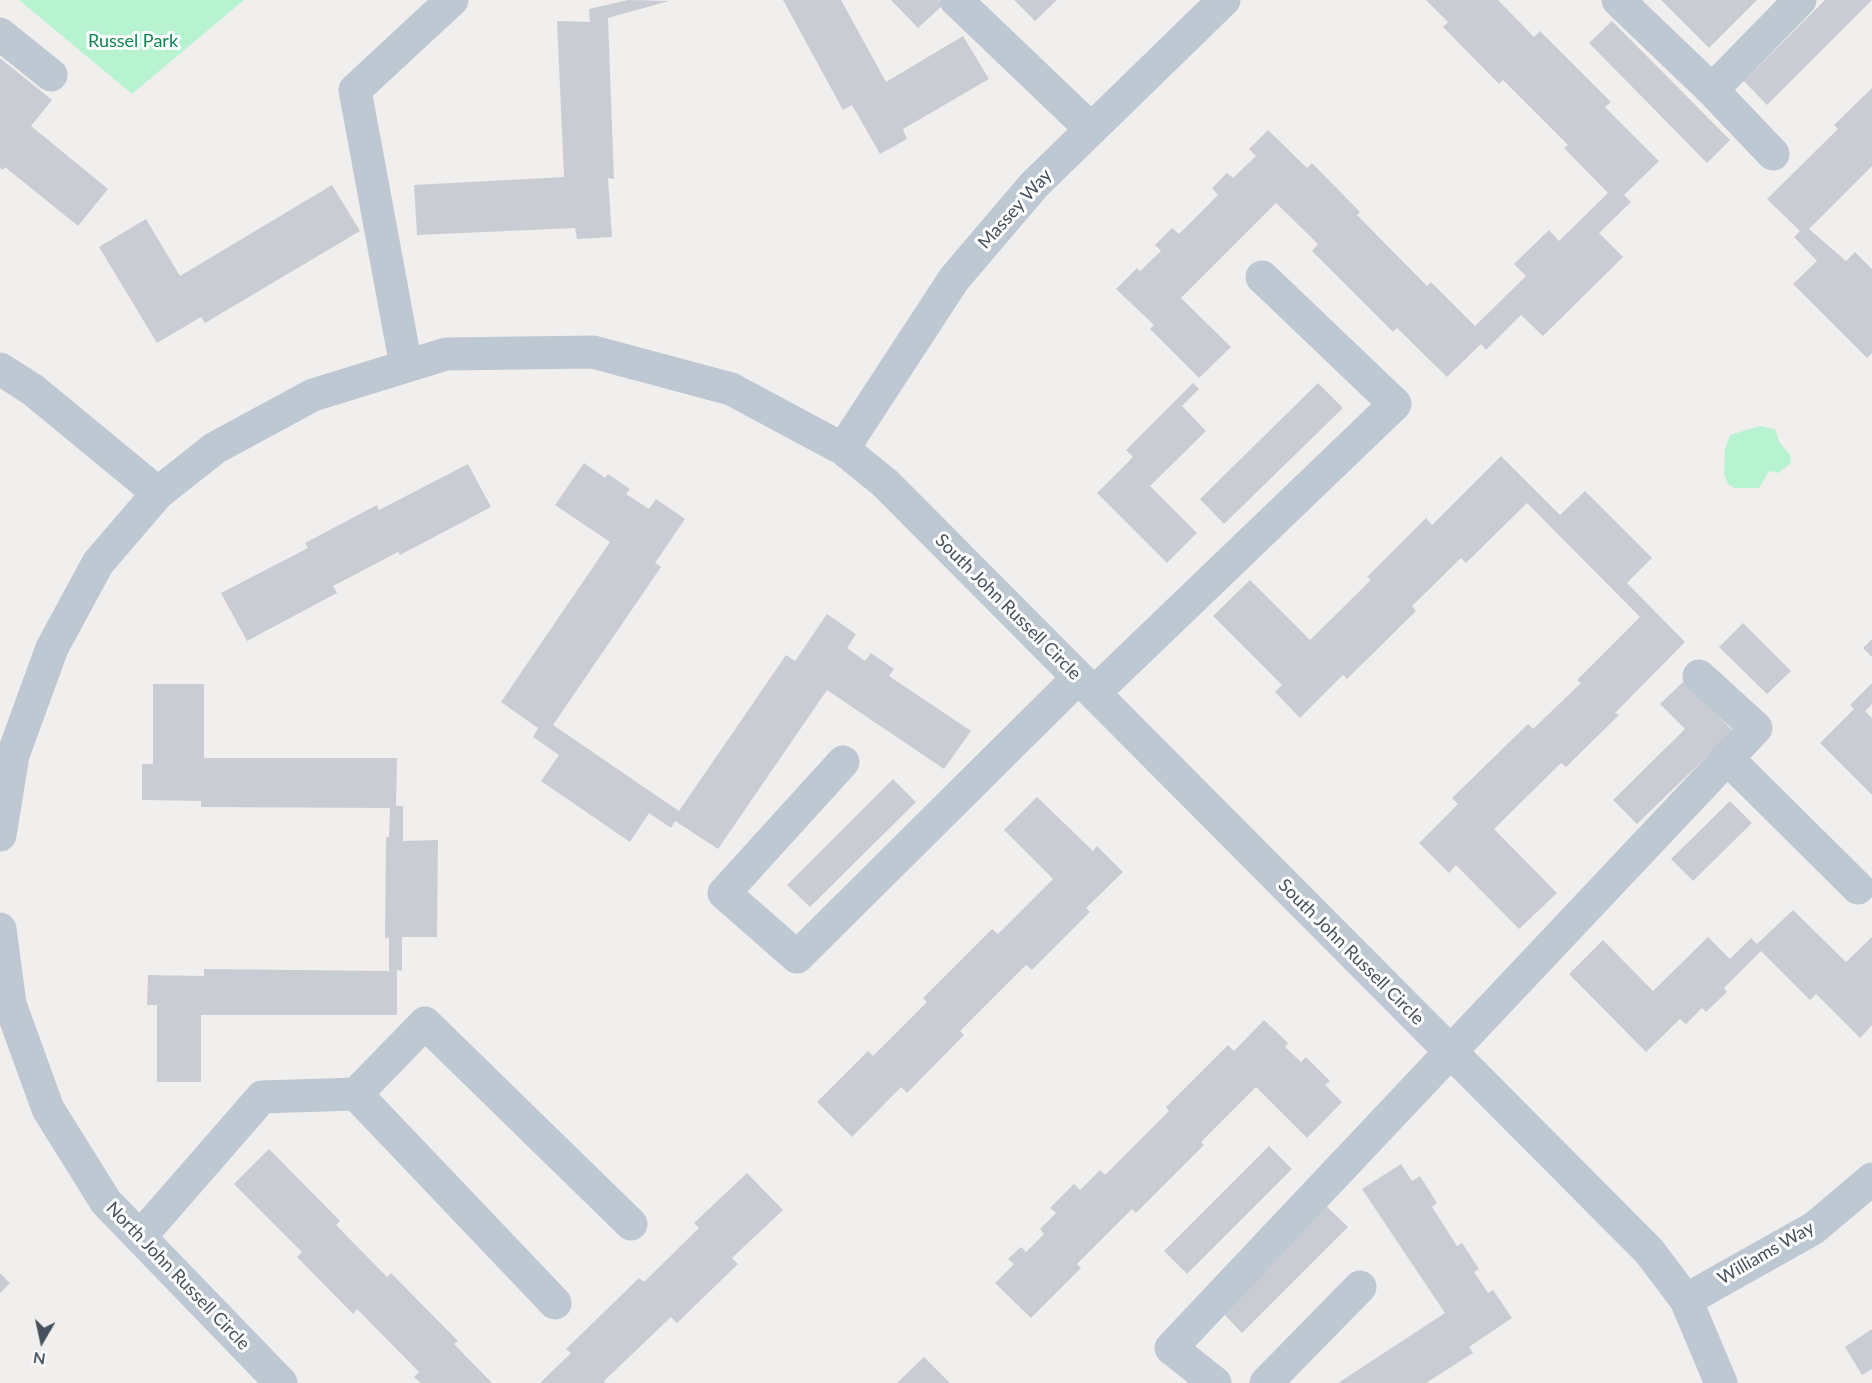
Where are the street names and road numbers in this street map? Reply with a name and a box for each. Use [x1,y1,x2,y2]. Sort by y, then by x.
street label: Massey Way [974,165,1056,253]
street label: South John Russell Circle [931,530,1085,684]
street label: South John Russell Circle [1274,875,1428,1029]
street label: North John Russell Circle [102,1197,254,1355]
street label: Williams Way [1714,1217,1818,1289]

